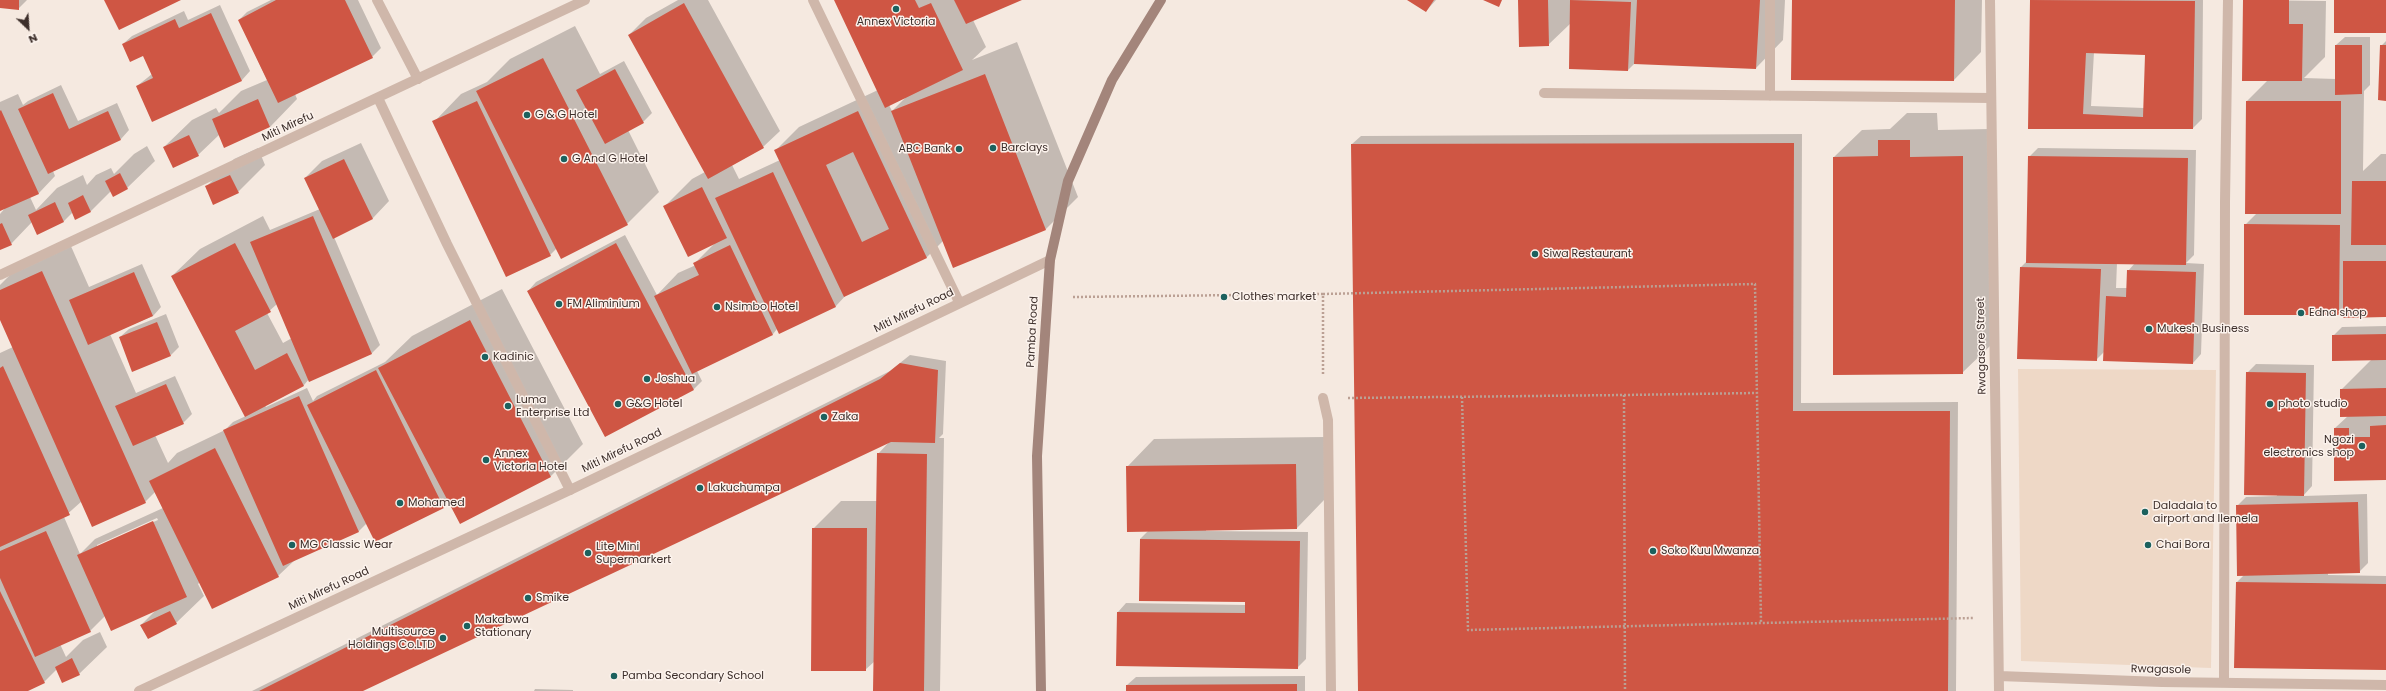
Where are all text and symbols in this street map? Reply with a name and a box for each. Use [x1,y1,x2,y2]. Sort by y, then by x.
marker: Annex Victoria [891,4,901,14]
north arrow [8,8,48,48]
place label: Annex Victoria [857,15,935,29]
text: N [26,30,40,48]
place label: G & G Hotel [535,108,597,122]
street label: Miti Mirefu [260,109,316,145]
marker: G & G Hotel [522,110,532,120]
place label: Barclays [1001,141,1048,155]
place label: ABC Bank [899,142,951,156]
marker: Barclays [988,143,998,153]
marker: ABC Bank [954,144,964,154]
place label: G And G Hotel [572,152,648,166]
marker: G And G Hotel [559,154,569,164]
place label: Siwa Restaurant [1543,247,1632,261]
marker: Siwa Restaurant [1530,249,1540,259]
street label: Miti Mirefu Road [872,286,956,336]
place label: Clothes market [1232,290,1316,304]
marker: Clothes market [1219,292,1229,302]
street label: Pamba Road [1025,296,1041,368]
place label: FM Aliminium [567,297,640,311]
street label: Rwagasore Street [1975,297,1989,395]
marker: FM Aliminium [554,299,564,309]
place label: Nsimbo Hotel [725,300,798,314]
marker: Nsimbo Hotel [712,302,722,312]
place label: Edna shop [2309,306,2367,320]
marker: Edna shop [2296,308,2306,318]
place label: Mukesh Business [2157,322,2249,336]
marker: Mukesh Business [2144,324,2154,334]
place label: Kadinic [493,350,534,364]
marker: Kadinic [480,352,490,362]
place label: Joshua [655,372,695,386]
marker: Joshua [642,374,652,384]
place label: Luma Enterprise Ltd [516,393,590,419]
place label: G&G Hotel [626,397,682,411]
place label: photo studio [2278,397,2347,411]
marker: G&G Hotel [613,399,623,409]
marker: photo studio [2265,399,2275,409]
marker: Luma Enterprise Ltd [503,401,513,411]
place label: Zaka [832,410,858,424]
marker: Zaka [819,412,829,422]
street label: Miti Mirefu Road [580,426,664,476]
place label: Ngozi electronics shop [2263,433,2354,459]
marker: Ngozi electronics shop [2357,441,2367,451]
place label: Annex Victoria Hotel [494,447,567,473]
marker: Annex Victoria Hotel [481,455,491,465]
place label: Lakuchumpa [708,481,780,495]
marker: Lakuchumpa [695,483,705,493]
place label: Mohamed [408,496,465,510]
marker: Mohamed [395,498,405,508]
place label: Daladala to airport and IIemela [2153,499,2258,525]
marker: Daladala to airport and IIemela [2140,507,2150,517]
place label: MG Classic Wear [300,538,392,552]
place label: Chai Bora [2156,538,2210,552]
marker: MG Classic Wear [287,540,297,550]
place label: Lite Mini Supermarkert [596,540,671,566]
marker: Chai Bora [2143,540,2153,550]
place label: Soko Kuu Mwanza [1661,544,1759,558]
marker: Soko Kuu Mwanza [1648,546,1658,556]
marker: Lite Mini Supermarkert [583,548,593,558]
street label: Miti Mirefu Road [287,565,371,613]
place label: Smike [536,591,569,605]
marker: Smike [523,593,533,603]
place label: Makabwa Stationary [475,613,531,639]
marker: Makabwa Stationary [462,621,472,631]
place label: Multisource Holdings Co.LTD [348,625,435,651]
marker: Multisource Holdings Co.LTD [438,633,448,643]
street label: Rwagasole [2131,663,2191,677]
place label: Pamba Secondary School [622,669,764,683]
marker: Pamba Secondary School [609,671,619,681]

